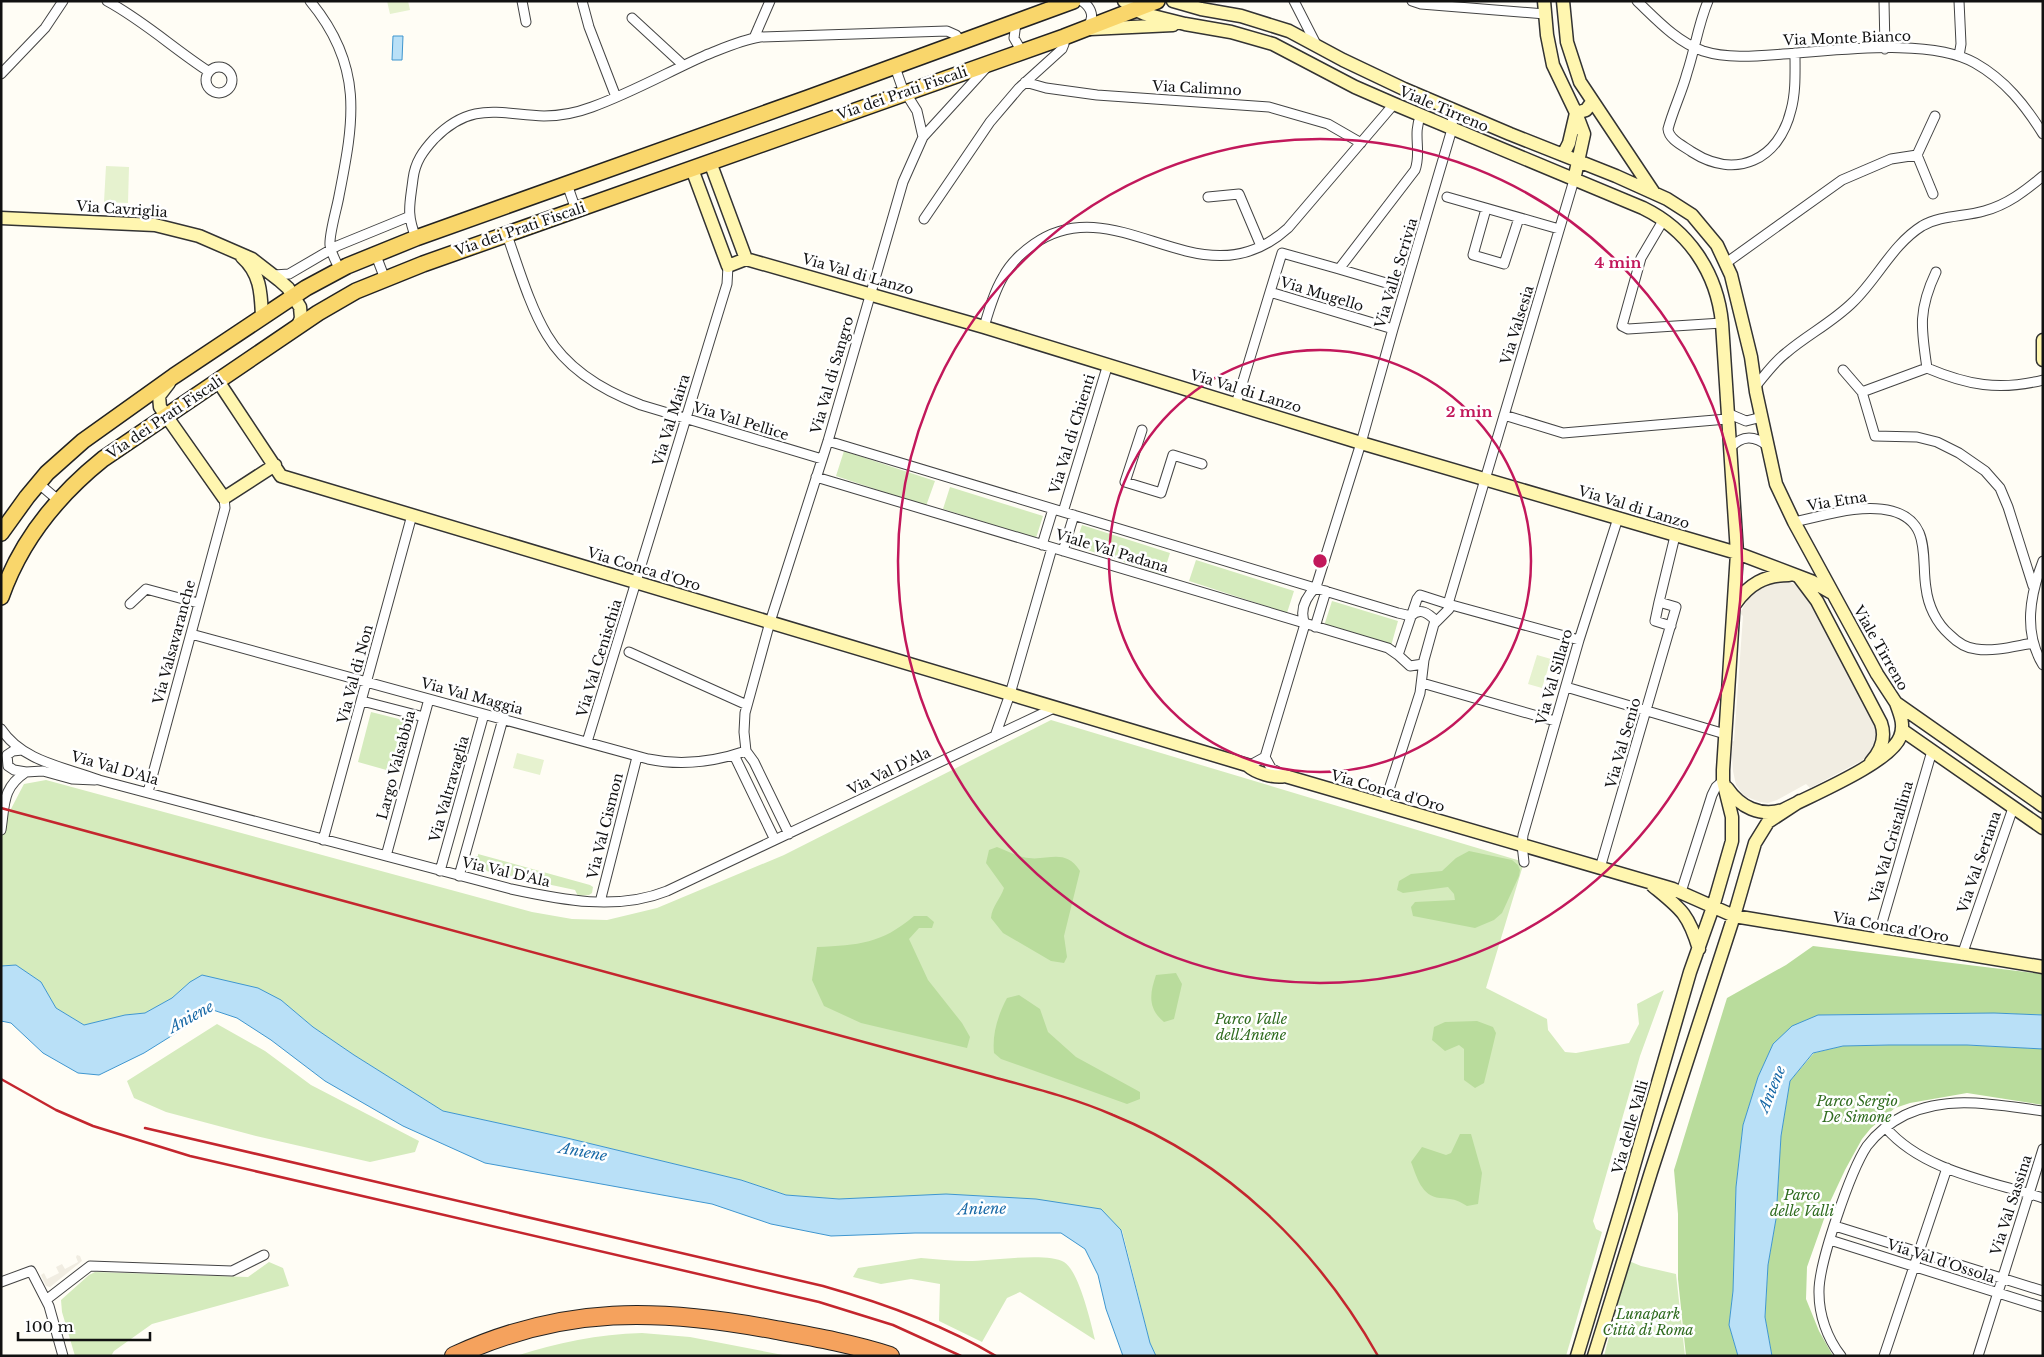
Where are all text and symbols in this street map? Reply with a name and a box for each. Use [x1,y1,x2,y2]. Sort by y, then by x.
street label: Via Monte Bianco [1782,27,1911,49]
street label: Via dei Prati Fiscali [833,62,970,124]
street label: Via Calimno [1151,77,1242,99]
street label: Viale Tirreno [1396,82,1491,136]
street label: Via Cavriglia [75,197,168,221]
street label: Via dei Prati Fiscali [451,198,588,260]
street label: Via Valle Scrivia [1370,216,1421,331]
street label: Via Val di Lanzo [799,249,916,299]
text: 4 min [1595,253,1642,272]
street label: Via Mugello [1277,272,1366,315]
street label: Via Valsesia [1496,283,1538,368]
street label: Via Val di Sangro [806,314,857,437]
street label: Via Val di Lanzo [1187,365,1304,416]
street label: Via dei Prati Fiscali [102,371,227,463]
street label: Via Val Maira [648,372,694,469]
street label: Via Val di Chienti [1045,372,1099,497]
street label: Via Val Pellice [690,398,791,444]
text: 2 min [1446,402,1492,421]
street label: Via Val di Lanzo [1575,481,1692,532]
street label: Via Etna [1805,487,1868,515]
street label: Viale Val Padana [1052,525,1171,577]
street label: Via Conca d'Oro [584,543,703,595]
centre of rings [1311,552,1329,570]
street label: Via Valsavaranche [149,578,199,707]
street label: Via Val Cenischia [572,597,626,720]
street label: Viale Tirreno [1849,601,1913,694]
street label: Via Val di Non [333,622,377,727]
street label: Via Val Sillaro [1531,627,1576,728]
street label: Via Val Maggia [418,673,525,718]
street label: Via Val Senio [1601,696,1645,791]
street label: Largo Valsabbia [373,708,419,822]
street label: Via Valtravaglia [425,734,473,845]
street label: Via Val D'Ala [844,743,934,799]
street label: Via Val D'Ala [68,747,161,789]
street label: Via Conca d'Oro [1328,766,1447,816]
street label: Via Val Cismon [583,771,627,882]
street label: Via Val Cristallina [1865,779,1917,906]
street label: Via Val Seriana [1953,809,2005,916]
street label: Via Val D'Ala [459,853,552,891]
street label: Via Conca d'Oro [1831,908,1950,946]
water label: Aniene [163,996,217,1038]
park label: Parco Valle dell'Aniene [1214,1010,1288,1044]
water label: Aniene [1753,1063,1789,1117]
street label: Via delle Valli [1608,1078,1652,1177]
park label: Parco Sergio De Simone [1815,1092,1898,1126]
water label: Aniene [556,1138,609,1165]
street label: Via Val Sassina [1986,1152,2036,1258]
park label: Parco delle Valli [1770,1186,1834,1220]
water label: Aniene [956,1199,1007,1218]
street label: Via Val d'Ossola [1884,1235,1997,1287]
park label: Lunapark Città di Roma [1602,1305,1694,1339]
scale bar [18,1310,150,1342]
text: 100 m [25,1317,74,1336]

